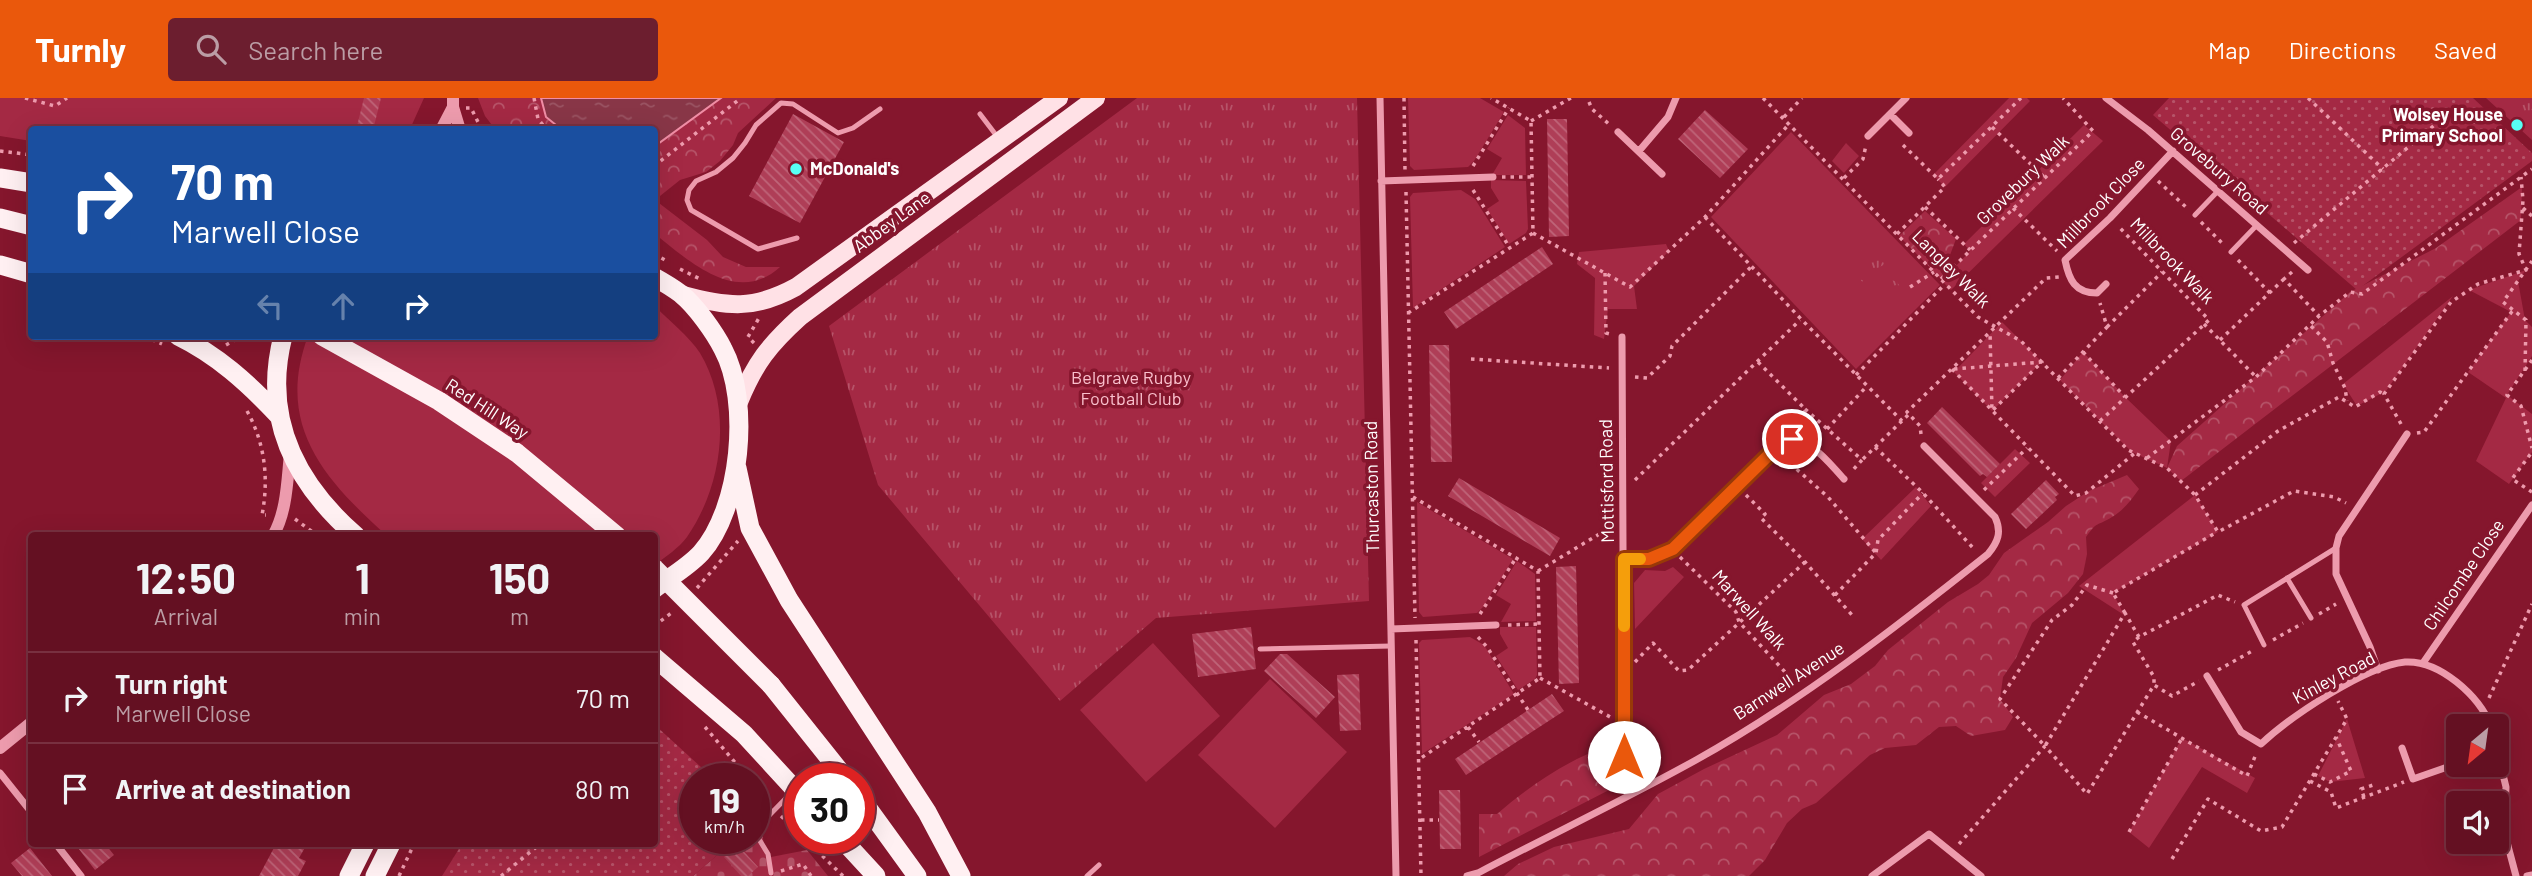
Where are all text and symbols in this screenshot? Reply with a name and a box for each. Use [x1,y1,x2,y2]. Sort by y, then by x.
search box [168,18,658,81]
text: Turnly [35,29,126,69]
icon: search [192,30,230,68]
text: Search here [248,34,383,65]
text: Map [2208,35,2251,64]
text: Directions [2289,35,2396,64]
text: Saved [2434,35,2497,64]
place label: Wolsey House Primary School [2382,103,2503,146]
marker: Wolsey House Primary School [2509,117,2525,133]
street label: Grovebury Road [2166,122,2273,219]
street label: Grovebury Walk [1971,130,2073,229]
text: 70 m [171,151,274,210]
street label: Millbrook Close [2052,152,2149,252]
icon: right [56,154,147,245]
place label: McDonald's [810,157,899,179]
marker: McDonald's [788,161,804,177]
street label: Abbey Lane [848,186,934,257]
text: Marwell Close [171,211,360,249]
street label: Millbrook Walk [2126,213,2219,308]
street label: Langley Walk [1908,225,1995,312]
icon: left [251,287,289,325]
icon: ahead [324,287,362,325]
icon: right [397,287,435,325]
park label: Belgrave Rugby Football Club [1071,366,1191,409]
street label: Red Hill Way [442,373,533,443]
pin [1762,409,1822,469]
street label: Mottisford Road [1594,419,1618,543]
icon: arrive [1773,420,1811,458]
street label: Thurcaston Road [1359,421,1383,553]
street label: Chilcombe Close [2418,515,2508,634]
text: 12:50 [136,552,236,602]
text: 1 [355,552,370,602]
text: 150 [489,552,550,602]
street label: Marwell Walk [1708,565,1792,654]
text: Arrival [154,602,218,630]
text: min [344,602,381,630]
text: m [510,602,529,630]
street label: Barnwell Avenue [1729,636,1848,724]
street label: Kinley Road [2288,646,2379,708]
text: Turn right [115,668,228,699]
icon: right [56,679,94,717]
text: 70 m [576,682,630,713]
text: Marwell Close [115,699,251,727]
north arrow [2446,714,2510,777]
map controls [2446,714,2509,854]
position arrow [1587,720,1661,794]
speed limit sign: 30 [784,763,875,854]
icon: arrive [56,770,94,808]
text: Arrive at destination [115,773,351,804]
text: 80 m [575,773,630,804]
text: 19 [709,778,740,820]
button: sound [2446,791,2509,854]
text: km/h [704,815,745,837]

